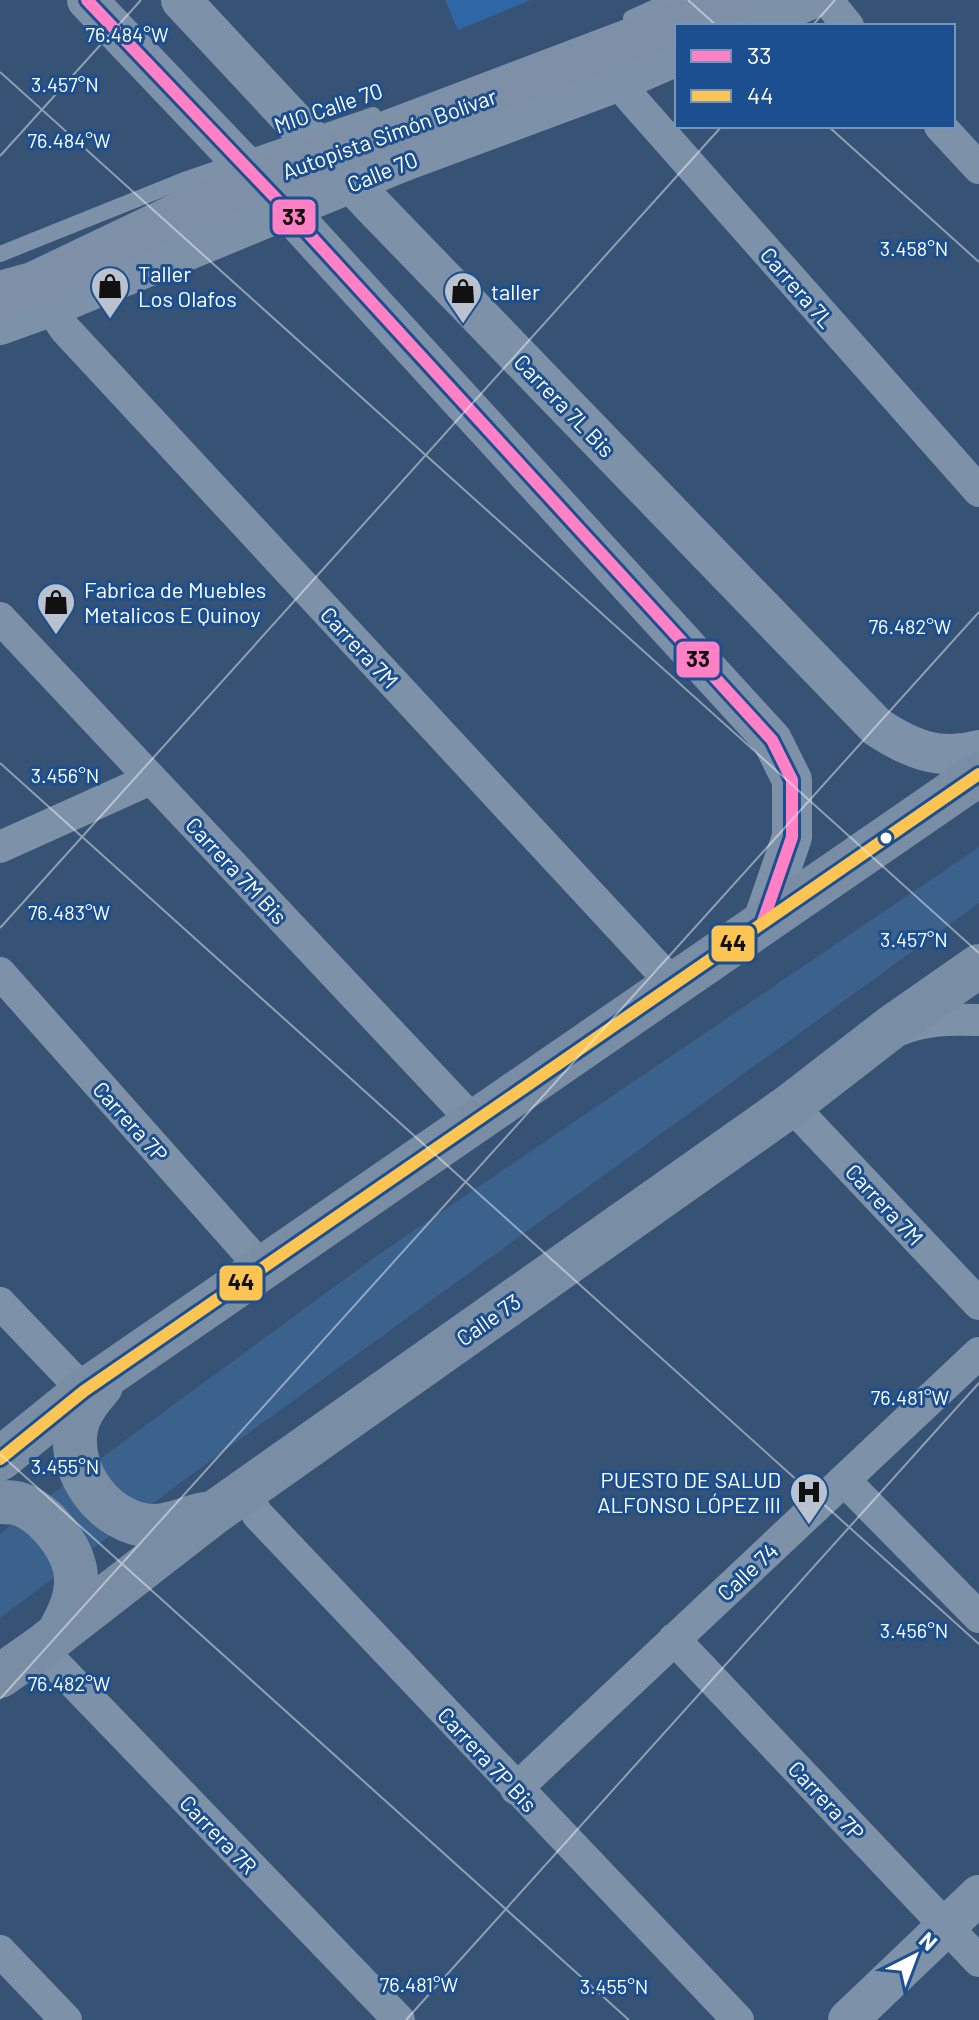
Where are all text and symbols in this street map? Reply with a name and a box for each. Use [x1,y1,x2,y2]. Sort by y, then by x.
text: 76.484°W [86,22,169,46]
legend [675,24,955,128]
text: 33 [747,40,772,69]
text: 3.457°N [31,72,99,96]
street label: MIO Calle 70 [270,76,386,138]
text: 44 [747,80,773,109]
street label: Autopista Simón Bolívar [278,82,500,184]
text: 76.484°W [28,128,111,152]
street label: Calle 70 [343,145,421,197]
line badge: 33 [271,198,317,236]
text: 33 [282,203,306,229]
text: 3.458°N [880,236,948,260]
street label: Carrera 7L [756,241,840,333]
place label: Taller Los Olafos [138,260,237,311]
shop icon: Taller Los Olafos [89,265,131,320]
shop icon: taller [442,270,484,325]
place label: taller [491,278,540,304]
street label: Carrera 7L Bis [509,348,621,462]
place label: Fabrica de Muebles Metalicos E Quinoy [84,576,266,627]
shop icon: Fabrica de Muebles Metalicos E Quinoy [35,581,77,636]
street label: Carrera 7M [316,601,404,693]
text: 76.482°W [869,614,952,638]
line badge: 33 [675,640,721,679]
text: 33 [686,645,710,671]
text: 3.456°N [31,763,99,787]
street label: Carrera 7M Bis [181,811,293,929]
unlabelled marker [878,830,894,846]
text: 76.483°W [28,900,111,924]
line badge: 44 [710,924,756,963]
text: 3.457°N [880,927,948,951]
text: 44 [720,929,746,955]
street label: Carrera 7P [88,1075,174,1167]
street label: Carrera 7M [841,1158,929,1250]
line badge: 44 [218,1264,264,1302]
text: 44 [228,1268,254,1294]
street label: Calle 73 [451,1288,525,1350]
text: 76.481°W [871,1385,950,1409]
text: 3.455°N [31,1454,99,1478]
place label: PUESTO DE SALUD ALFONSO LÓPEZ III [597,1466,781,1517]
hospital icon: PUESTO DE SALUD ALFONSO LÓPEZ III [788,1471,830,1526]
street label: Calle 74 [711,1537,783,1605]
text: 3.456°N [880,1618,948,1642]
text: 76.482°W [28,1671,111,1695]
street label: Carrera 7P Bis [433,1701,543,1817]
street label: Carrera 7P [784,1755,870,1845]
street label: Carrera 7R [175,1789,263,1879]
north arrow [875,1916,955,1996]
text: N [915,1926,943,1955]
text: 76.481°W [380,1972,459,1996]
text: 3.455°N [580,1974,648,1998]

